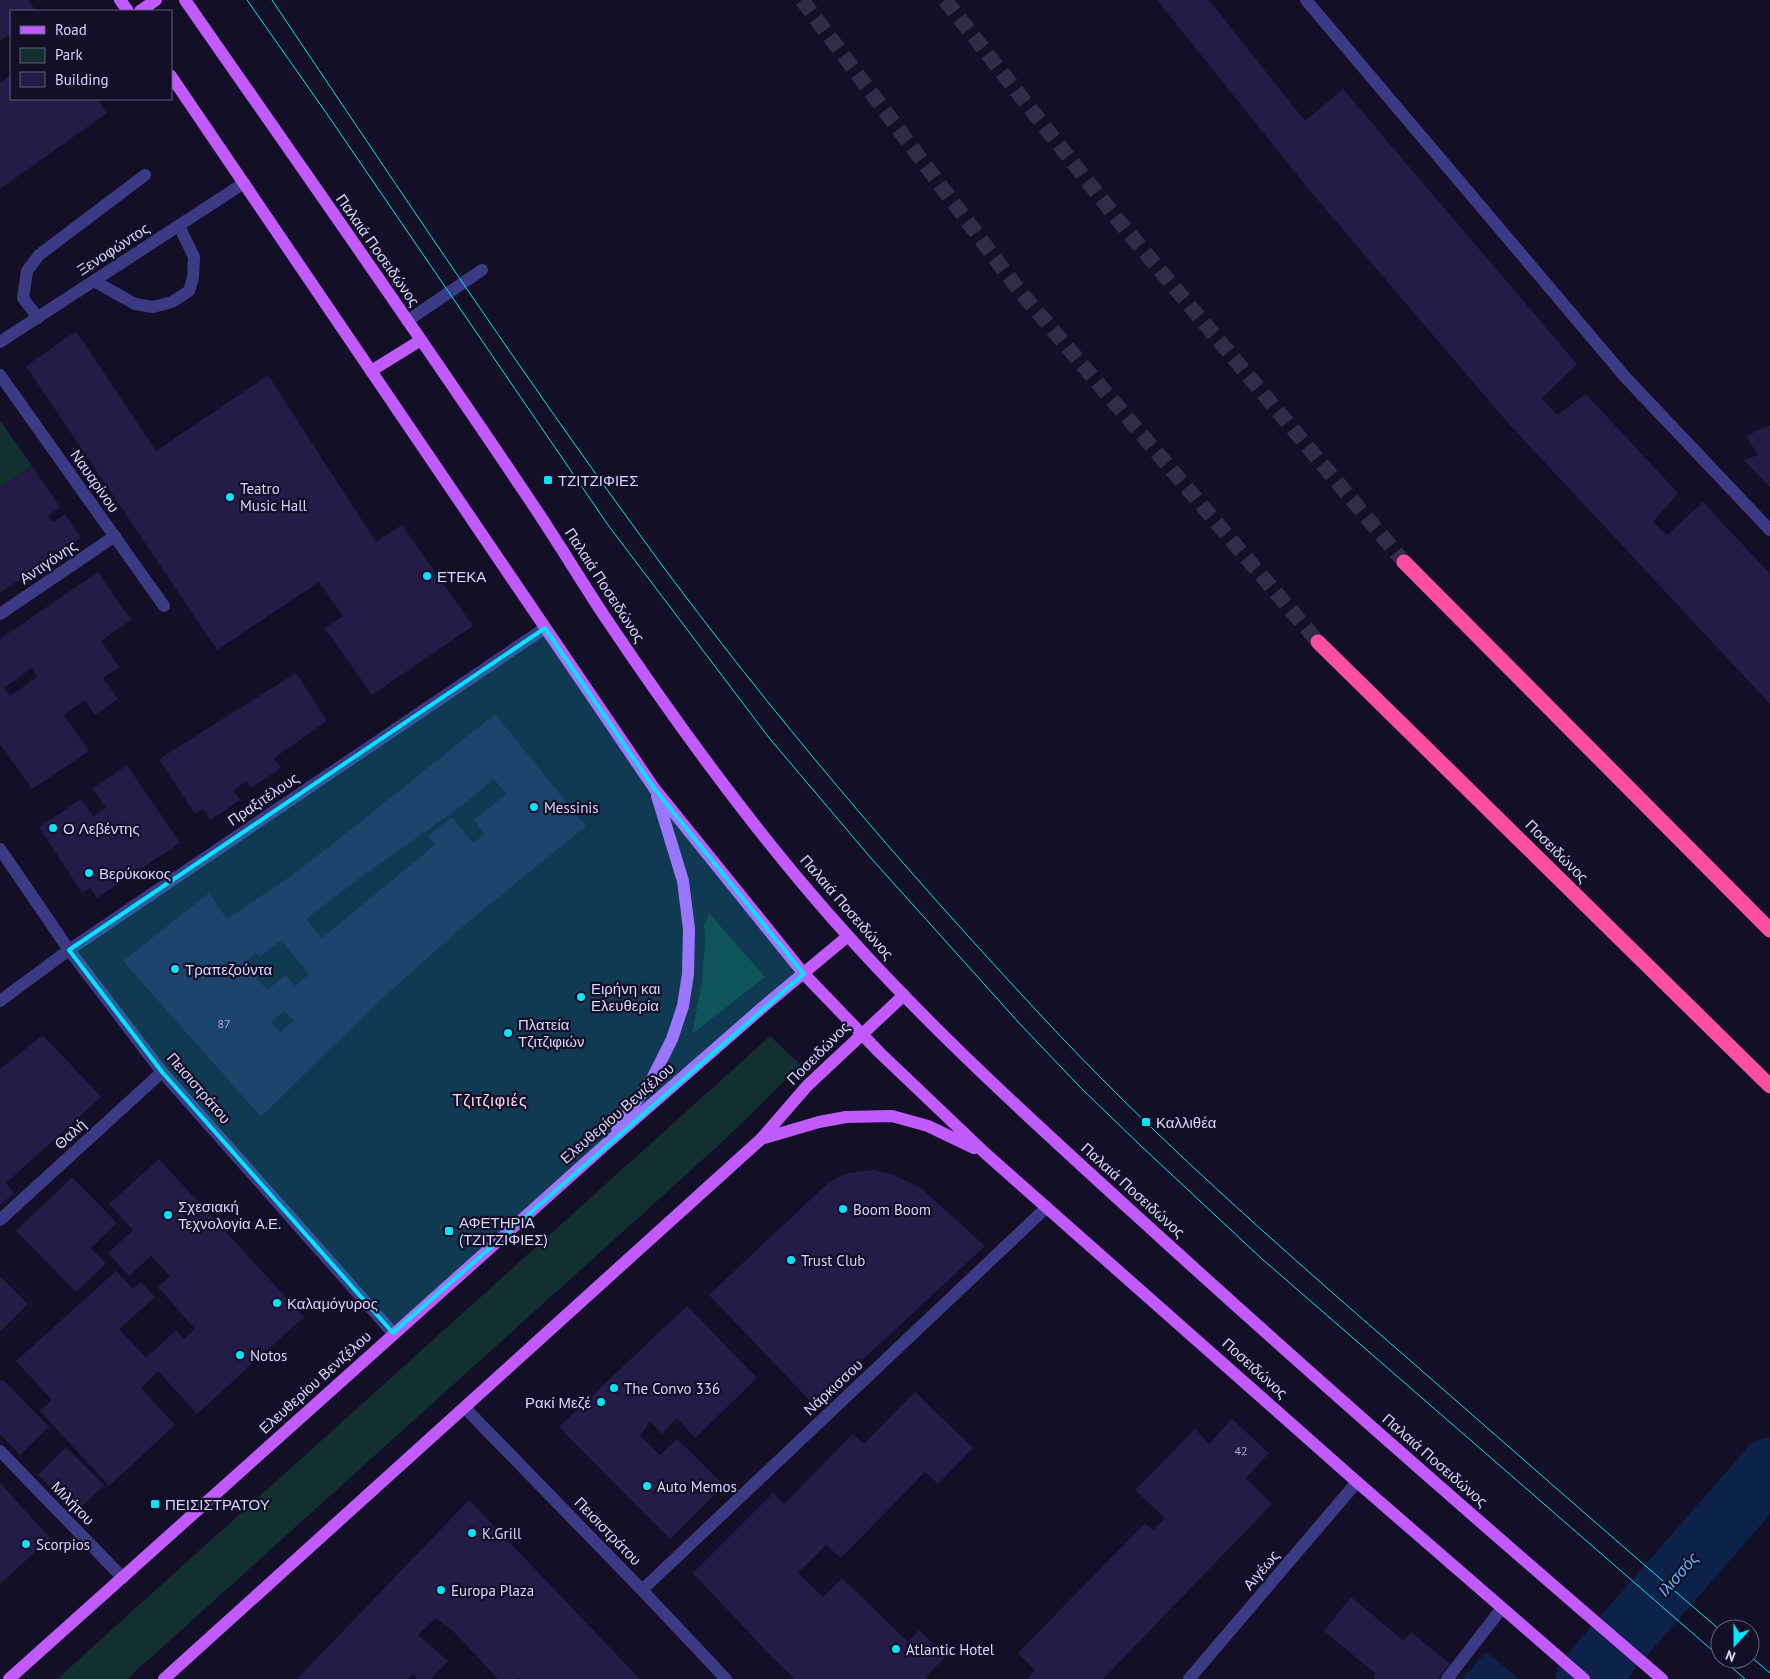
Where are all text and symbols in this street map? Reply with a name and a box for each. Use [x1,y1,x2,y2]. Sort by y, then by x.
legend [10,10,172,100]
text: Road [55,20,87,39]
text: Park [55,45,83,64]
text: Building [55,70,109,89]
street label: Παλαιά Ποσειδώνος [332,190,424,310]
street label: Ξενοφώντος [73,219,153,279]
street label: Ναυαρίνου [66,446,124,516]
place label: ΤΖΙΤΖΙΦΙΕΣ [558,471,638,490]
marker: ΤΖΙΤΖΙΦΙΕΣ [542,474,554,486]
place label: Teatro Music Hall [240,479,308,515]
marker: Teatro Music Hall [224,491,236,503]
street label: Παλαιά Ποσειδώνος [561,524,649,646]
street label: Αντιγόνης [16,536,80,588]
place label: ΕΤΕΚΑ [437,567,486,586]
marker: ΕΤΕΚΑ [421,570,433,582]
street label: Πραξιτέλους [224,768,302,830]
place label: Messinis [544,798,599,817]
marker: Messinis [528,801,540,813]
street label: Ποσειδώνος [1521,815,1593,887]
place label: Ο Λεβέντης [63,819,140,838]
marker: Ο Λεβέντης [47,822,59,834]
street label: Παλαιά Ποσειδώνος [796,851,898,963]
place label: Βερύκοκος [99,864,171,883]
marker: Βερύκοκος [83,867,95,879]
place label: Τραπεζούντα [185,960,272,979]
marker: Τραπεζούντα [169,963,181,975]
place label: Ειρήνη και Ελευθερία [591,979,660,1015]
marker: Ειρήνη και Ελευθερία [575,991,587,1003]
place label: Πλατεία Τζιτζιφιών [518,1015,585,1051]
house number: 87 [217,1016,231,1031]
street label: Ποσειδώνος [782,1017,854,1089]
marker: Πλατεία Τζιτζιφιών [502,1027,514,1039]
street label: Πεισιστράτου [163,1049,235,1127]
street label: Ελευθερίου Βενιζέλου [556,1058,678,1168]
district label: Τζιτζιφιές [452,1090,528,1110]
place label: Καλλιθέα [1156,1113,1217,1132]
street label: Θαλή [50,1115,90,1153]
marker: Καλλιθέα [1140,1116,1152,1128]
street label: Παλαιά Ποσειδώνος [1077,1138,1189,1242]
place label: Σχεσιακή Τεχνολογία Α.Ε. [178,1197,281,1233]
place label: Boom Boom [853,1200,931,1219]
marker: Boom Boom [837,1203,849,1215]
marker: Σχεσιακή Τεχνολογία Α.Ε. [162,1209,174,1221]
place label: ΑΦΕΤΗΡΙΑ (ΤΖΙΤΖΙΦΙΕΣ) [459,1213,548,1249]
marker: ΑΦΕΤΗΡΙΑ (ΤΖΙΤΖΙΦΙΕΣ) [443,1225,455,1237]
place label: Trust Club [801,1251,865,1270]
marker: Trust Club [785,1254,797,1266]
place label: Καλαμόγυρος [287,1294,378,1313]
marker: Καλαμόγυρος [271,1297,283,1309]
street label: Ελευθερίου Βενιζέλου [255,1327,375,1437]
street label: Ποσειδώνος [1218,1334,1292,1402]
place label: Notos [250,1346,287,1365]
marker: Notos [234,1349,246,1361]
street label: Νάρκισσου [799,1355,867,1419]
place label: The Convo 336 [624,1379,720,1398]
marker: The Convo 336 [608,1382,620,1394]
place label: Ρακί Μεζέ [525,1393,591,1412]
marker: Ρακί Μεζέ [595,1396,607,1408]
street label: Παλαιά Ποσειδώνος [1379,1409,1491,1511]
house number: 42 [1234,1443,1248,1458]
street label: Μιλήτου [47,1477,99,1529]
place label: Auto Memos [657,1477,737,1496]
marker: Auto Memos [641,1480,653,1492]
street label: Πεισιστράτου [571,1493,645,1569]
place label: ΠΕΙΣΙΣΤΡΑΤΟΥ [165,1495,270,1514]
marker: ΠΕΙΣΙΣΤΡΑΤΟΥ [149,1498,161,1510]
place label: K.Grill [482,1524,522,1543]
marker: K.Grill [466,1527,478,1539]
place label: Scorpios [36,1535,90,1554]
marker: Scorpios [20,1538,32,1550]
street label: Αιγέως [1239,1546,1283,1594]
water label: Ιλισσός [1653,1548,1703,1600]
place label: Europa Plaza [451,1581,534,1600]
marker: Europa Plaza [435,1584,447,1596]
north arrow [1710,1619,1760,1669]
place label: Atlantic Hotel [906,1640,995,1659]
marker: Atlantic Hotel [890,1643,902,1655]
text: N [1723,1646,1738,1666]

